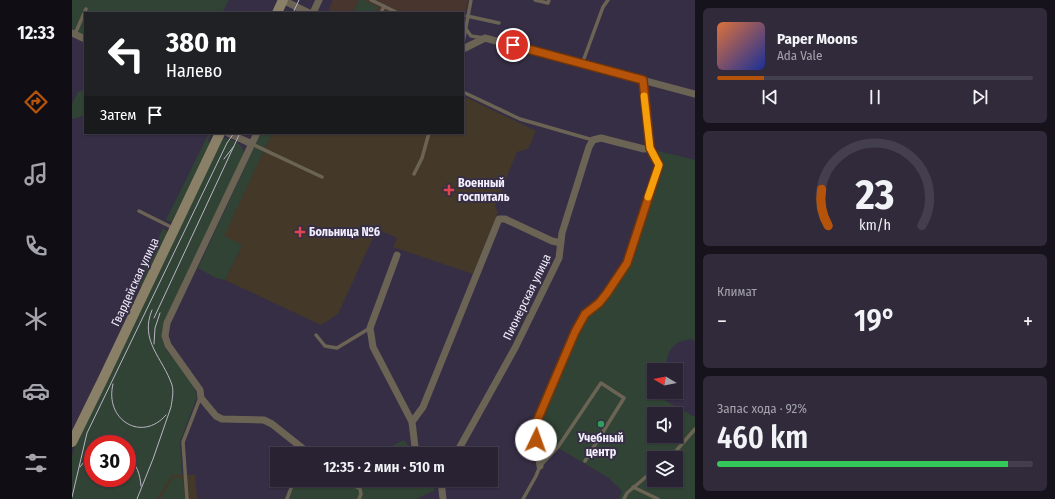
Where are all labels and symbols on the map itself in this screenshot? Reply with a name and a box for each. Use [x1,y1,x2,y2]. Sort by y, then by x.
pin [496,28,530,62]
place label: Военный госпиталь [458,176,510,204]
marker: Военный госпиталь [443,184,455,196]
place label: Больница №6 [309,225,380,239]
marker: Больница №6 [294,226,306,238]
street label: Гвардейская улица [108,235,162,329]
street label: Пионерская улица [500,252,554,342]
north arrow [647,363,683,399]
position arrow [515,419,557,461]
marker: Учебный центр [596,419,606,429]
place label: Учебный центр [577,431,624,459]
speed limit sign: 30 [84,435,136,487]

